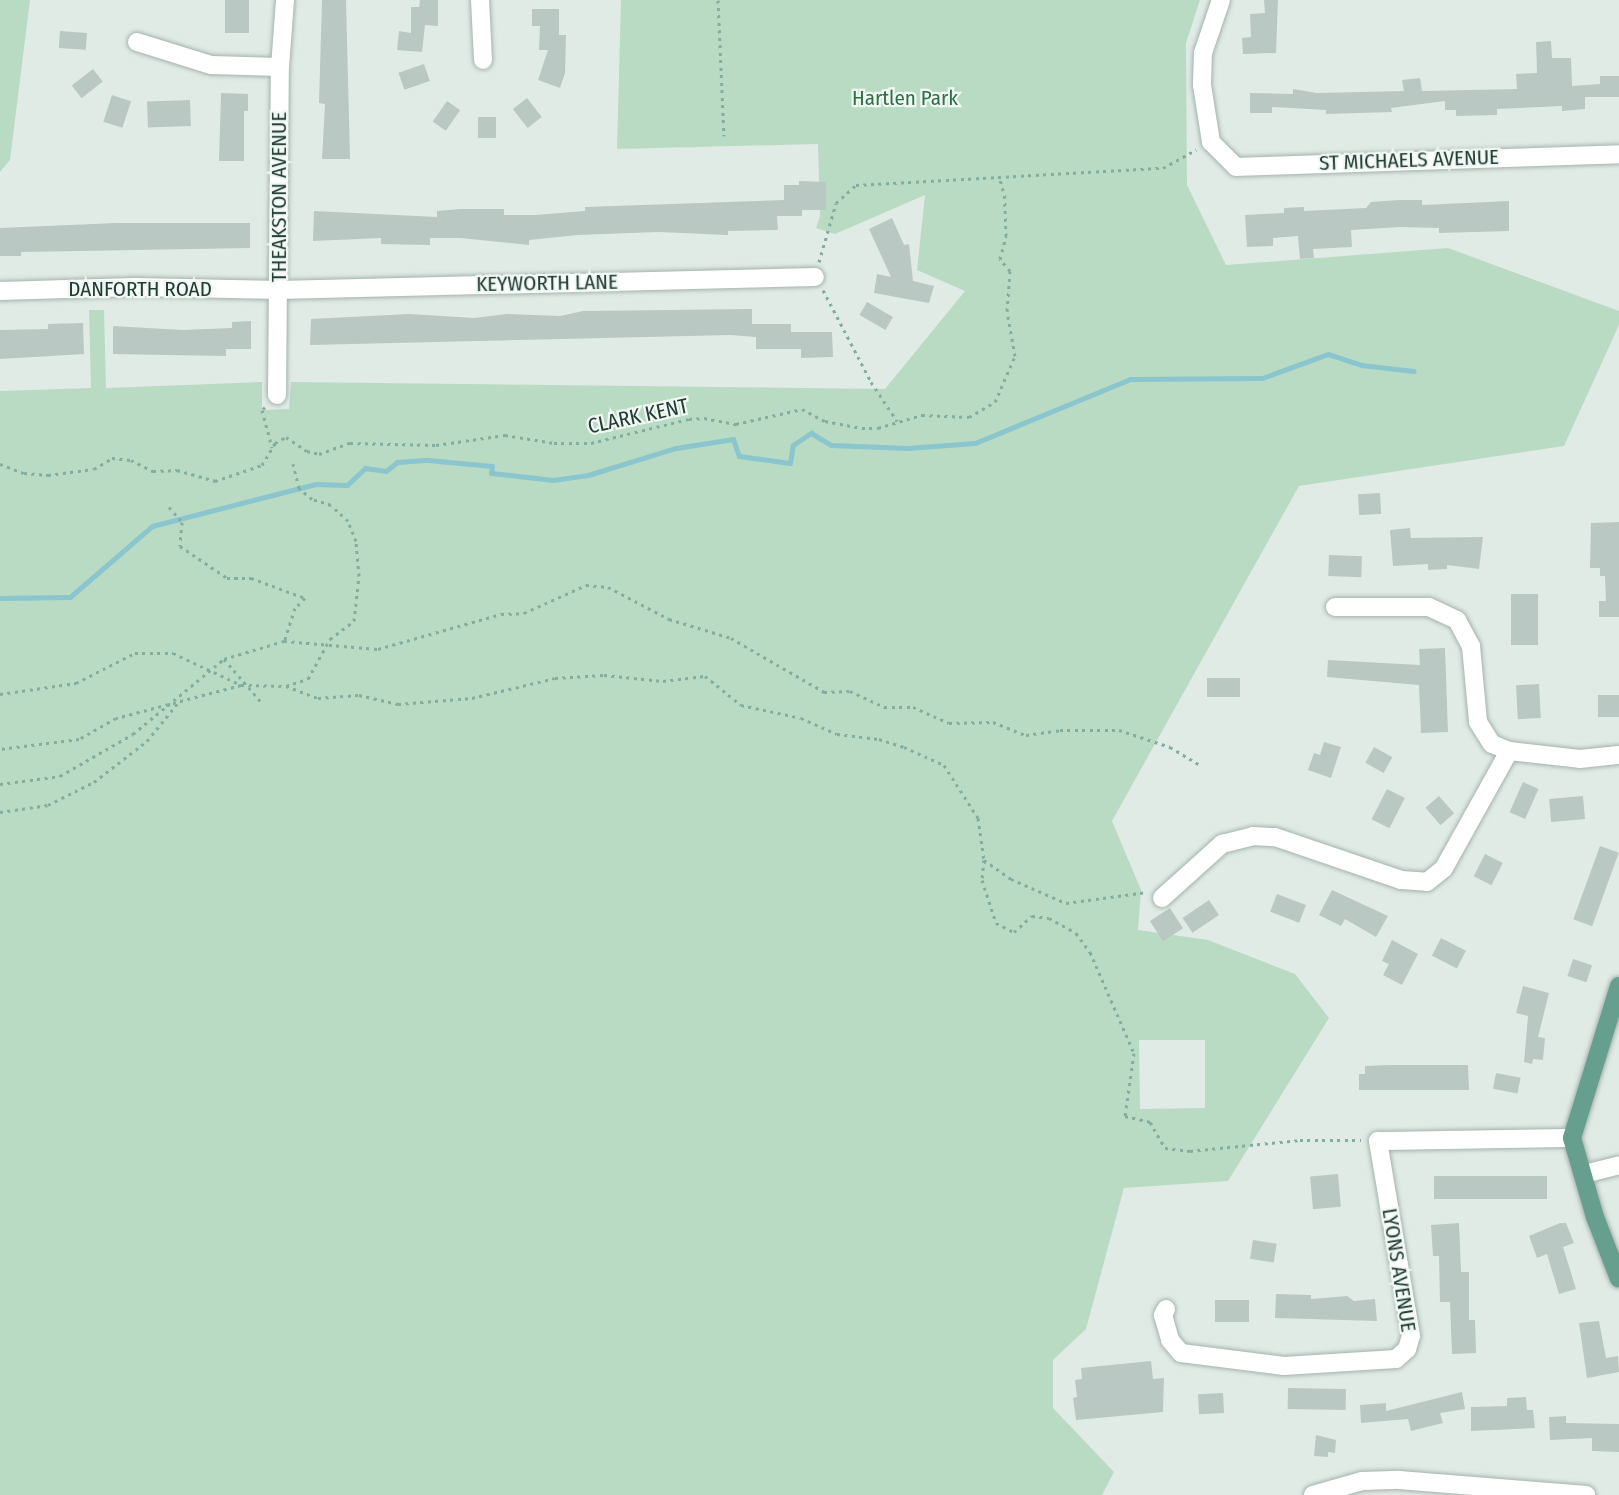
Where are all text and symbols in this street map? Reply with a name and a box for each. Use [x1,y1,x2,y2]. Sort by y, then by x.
park label: Hartlen Park [852,85,958,111]
street label: THEAKSTON AVENUE [266,112,292,282]
street label: ST MICHAELS AVENUE [1319,144,1499,176]
street label: KEYWORTH LANE [476,269,618,297]
street label: DANFORTH ROAD [68,276,212,302]
street label: CLARK KENT [586,393,690,439]
street label: LYONS AVENUE [1377,1206,1421,1334]

